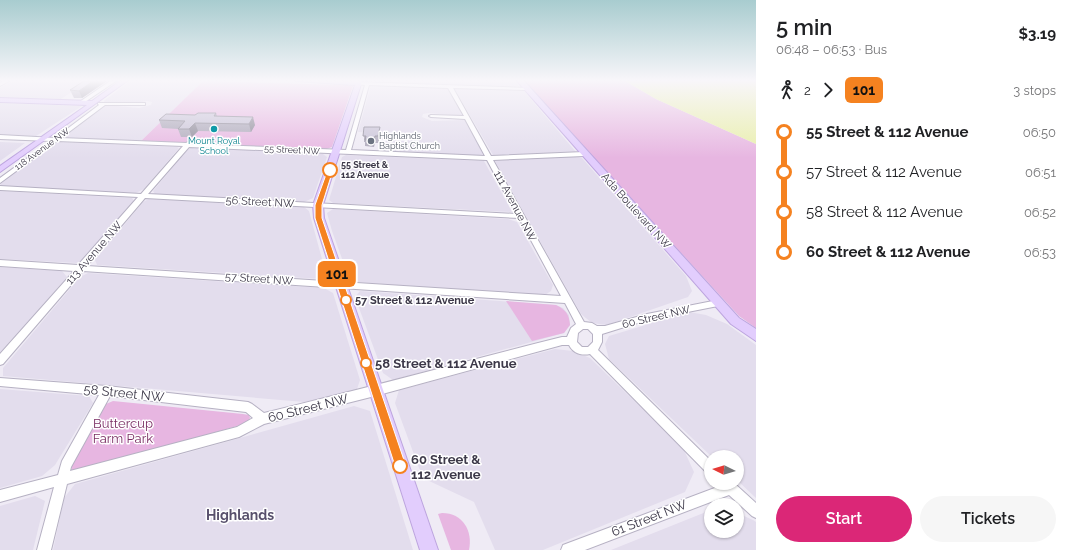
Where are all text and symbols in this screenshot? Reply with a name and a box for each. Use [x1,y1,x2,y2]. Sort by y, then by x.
text: 5 min [776,14,832,40]
text: $3.19 [1019,25,1056,43]
text: 06:48 – 06:53 · Bus [776,42,887,57]
icon: walk [776,79,798,101]
icon: forward [817,79,839,101]
text: 101 [853,82,875,98]
text: 2 [804,83,811,98]
text: 3 stops [1013,83,1056,98]
text: 55 Street & 112 Avenue [806,123,969,141]
marker: Mount Royal School [209,124,219,134]
street label: 118 Avenue NW [13,125,72,172]
text: 06:50 [1023,125,1056,140]
place label: Highlands Baptist Church [379,131,440,151]
place label: Mount Royal School [188,136,241,156]
marker: Highlands Baptist Church [366,136,376,146]
street label: 55 Street NW [264,144,321,156]
place label: 55 Street & 112 Avenue [341,160,390,180]
marker: 55 Street & 112 Avenue [322,162,338,178]
text: 57 Street & 112 Avenue [806,163,962,181]
text: 06:51 [1025,165,1056,180]
street label: 111 Avenue NW [491,169,539,244]
street label: Ada Boulevard NW [598,170,674,252]
street label: 56 Street NW [225,194,295,210]
text: 58 Street & 112 Avenue [806,203,963,221]
text: 06:52 [1024,205,1056,220]
street label: 113 Avenue NW [63,218,125,287]
text: 60 Street & 112 Avenue [806,243,970,261]
text: 06:53 [1024,245,1056,260]
line badge: 101 [314,261,360,287]
text: 101 [326,266,348,282]
street label: 57 Street NW [225,270,294,288]
marker: 57 Street & 112 Avenue [340,294,352,306]
place label: 57 Street & 112 Avenue [355,294,475,307]
street label: 60 Street NW [621,303,692,331]
place label: 58 Street & 112 Avenue [375,356,517,371]
marker: 58 Street & 112 Avenue [360,357,372,369]
street label: 58 Street NW [83,381,166,405]
street label: 60 Street NW [266,391,350,425]
park label: Buttercup Farm Park [93,416,153,446]
north arrow [704,450,744,490]
map controls [704,450,744,538]
place label: 60 Street & 112 Avenue [411,452,481,482]
marker: 60 Street & 112 Avenue [392,458,408,474]
button: Start [776,496,912,542]
button: Tickets [920,496,1056,542]
street label: 61 Street NW [609,497,689,539]
button: layers [704,498,744,538]
district label: Highlands [206,507,274,523]

